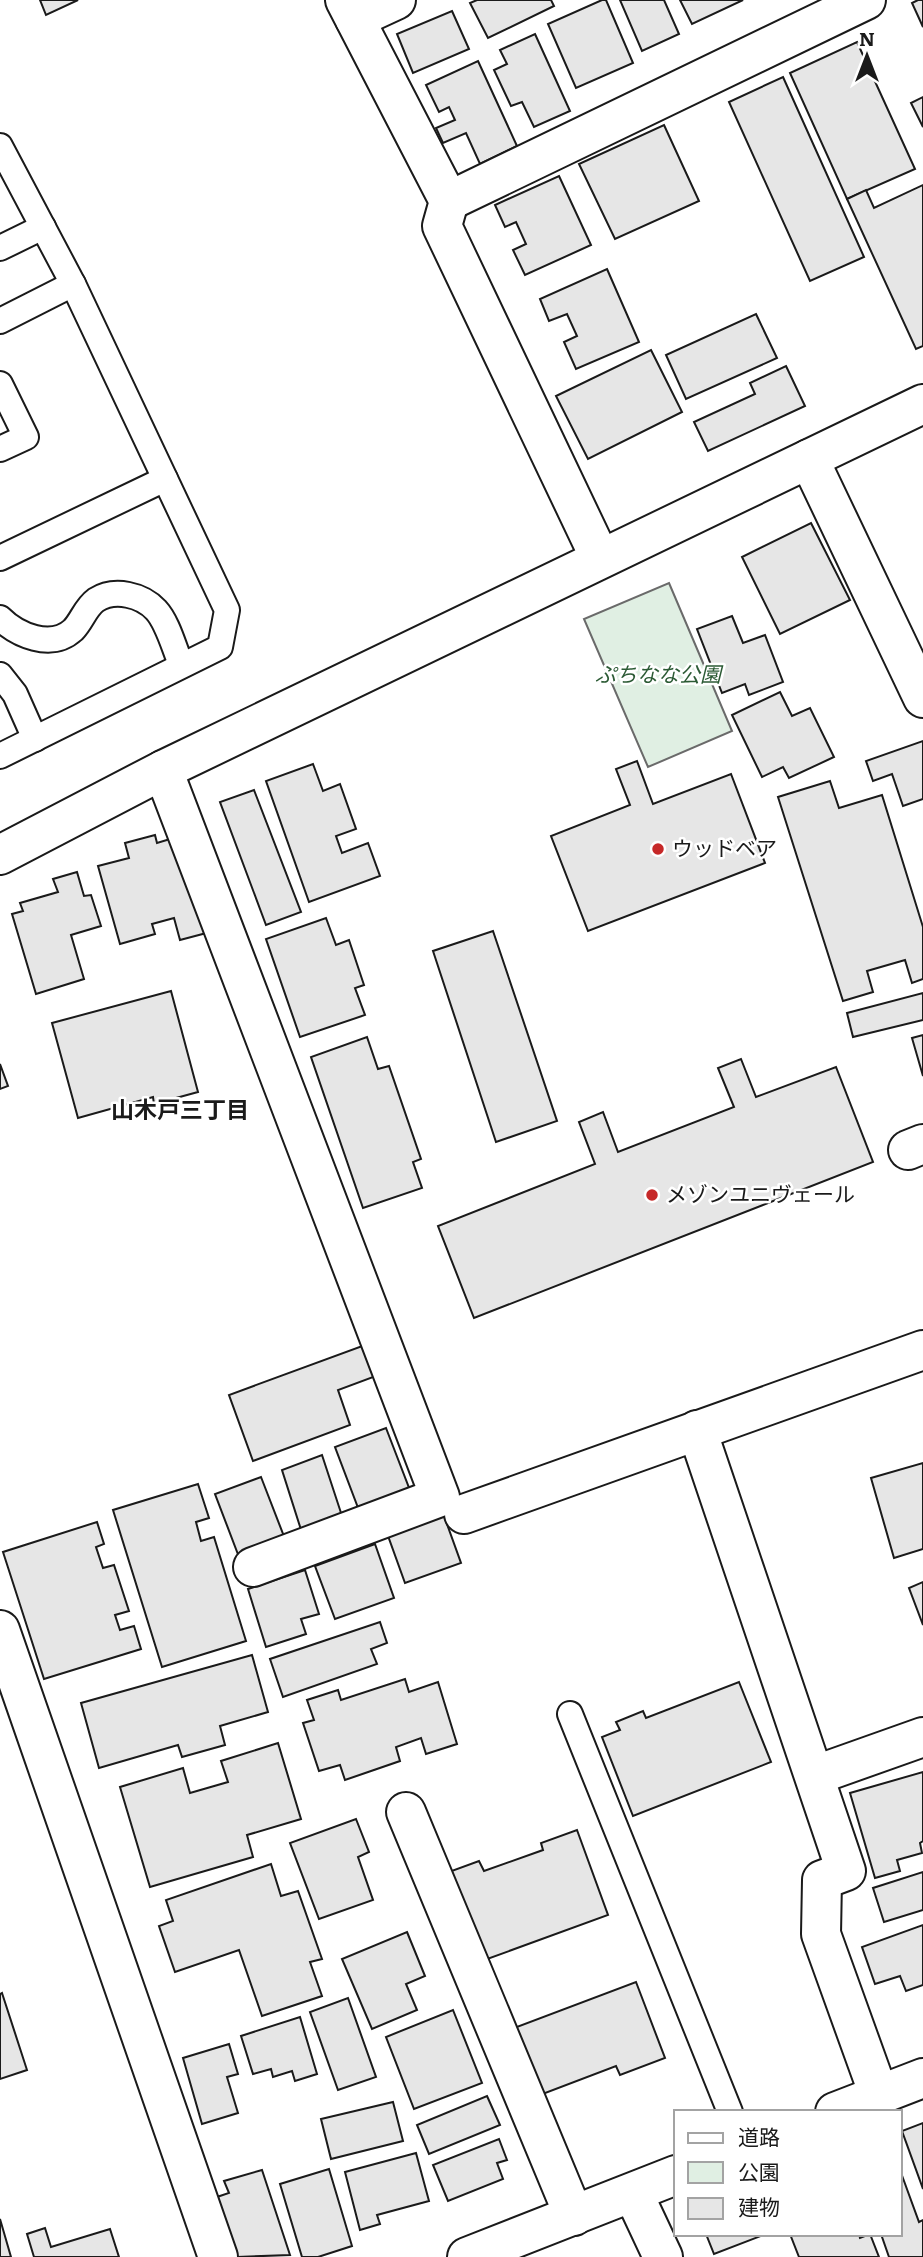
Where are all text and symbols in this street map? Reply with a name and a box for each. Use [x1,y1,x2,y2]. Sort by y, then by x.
north arrow [832,21,902,91]
text: N [859,24,875,52]
park label: ぷちなな公園 [595,657,724,688]
place label: ウッドベア [672,831,777,862]
marker: ウッドベア [650,841,666,857]
district label: 山木戸三丁目 [111,1091,249,1125]
place label: メゾンユニヴェール [666,1177,855,1208]
marker: メゾンユニヴェール [644,1187,660,1203]
legend [674,2110,902,2236]
text: 道路 [738,2120,780,2151]
text: 公園 [738,2155,780,2186]
text: 建物 [738,2190,780,2221]

